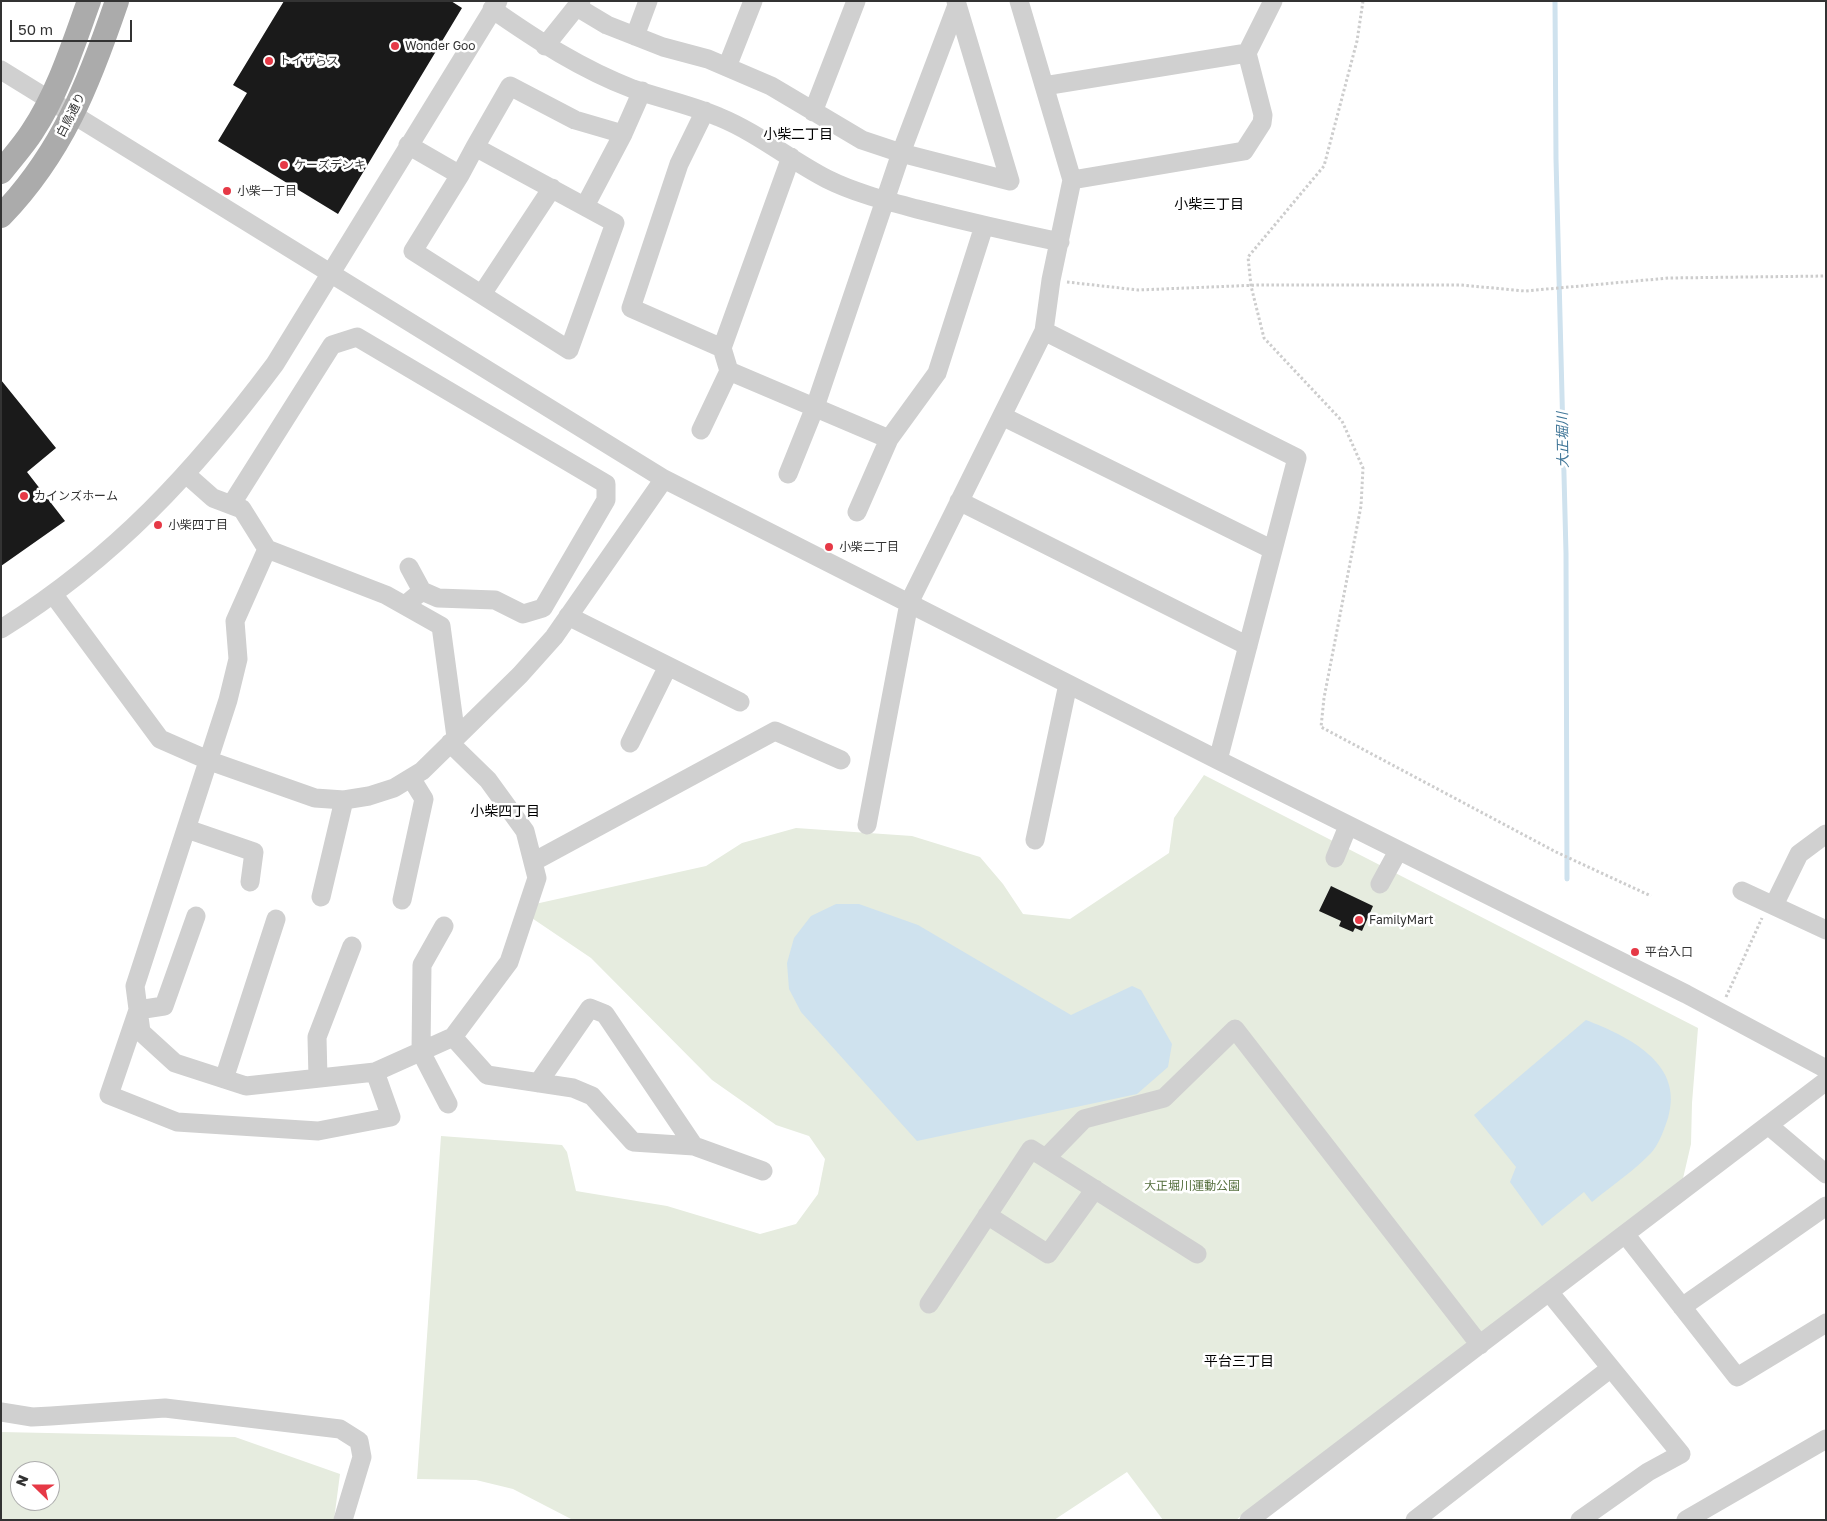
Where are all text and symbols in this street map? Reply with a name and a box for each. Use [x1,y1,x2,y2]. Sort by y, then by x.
scale bar [12,10,135,42]
text: 50 m [18,20,53,38]
place label: Wonder Goo [405,39,475,53]
marker: Wonder Goo [389,40,401,52]
place label: トイザらス [279,54,339,68]
marker: トイザらス [263,55,275,67]
street label: 白鳥通り [54,90,88,140]
district label: 小柴二丁目 [763,127,833,143]
place label: ケーズデンキ [294,158,366,172]
marker: ケーズデンキ [278,159,290,171]
place label: 小柴一丁目 [237,184,297,198]
marker: 小柴一丁目 [221,185,233,197]
district label: 小柴三丁目 [1174,197,1244,213]
water label: 大正堀川 [1554,412,1572,468]
place label: カインズホーム [34,489,118,503]
marker: カインズホーム [18,490,30,502]
place label: 小柴四丁目 [168,518,228,532]
marker: 小柴四丁目 [152,519,164,531]
place label: 小柴二丁目 [839,540,899,554]
marker: 小柴二丁目 [823,541,835,553]
district label: 小柴四丁目 [470,804,540,820]
place label: FamilyMart [1369,913,1434,927]
marker: FamilyMart [1353,914,1365,926]
place label: 平台入口 [1645,945,1693,959]
marker: 平台入口 [1629,946,1641,958]
park label: 大正堀川運動公園 [1144,1179,1240,1193]
district label: 平台三丁目 [1204,1354,1274,1370]
north arrow [10,1461,60,1511]
text: N [12,1472,31,1489]

